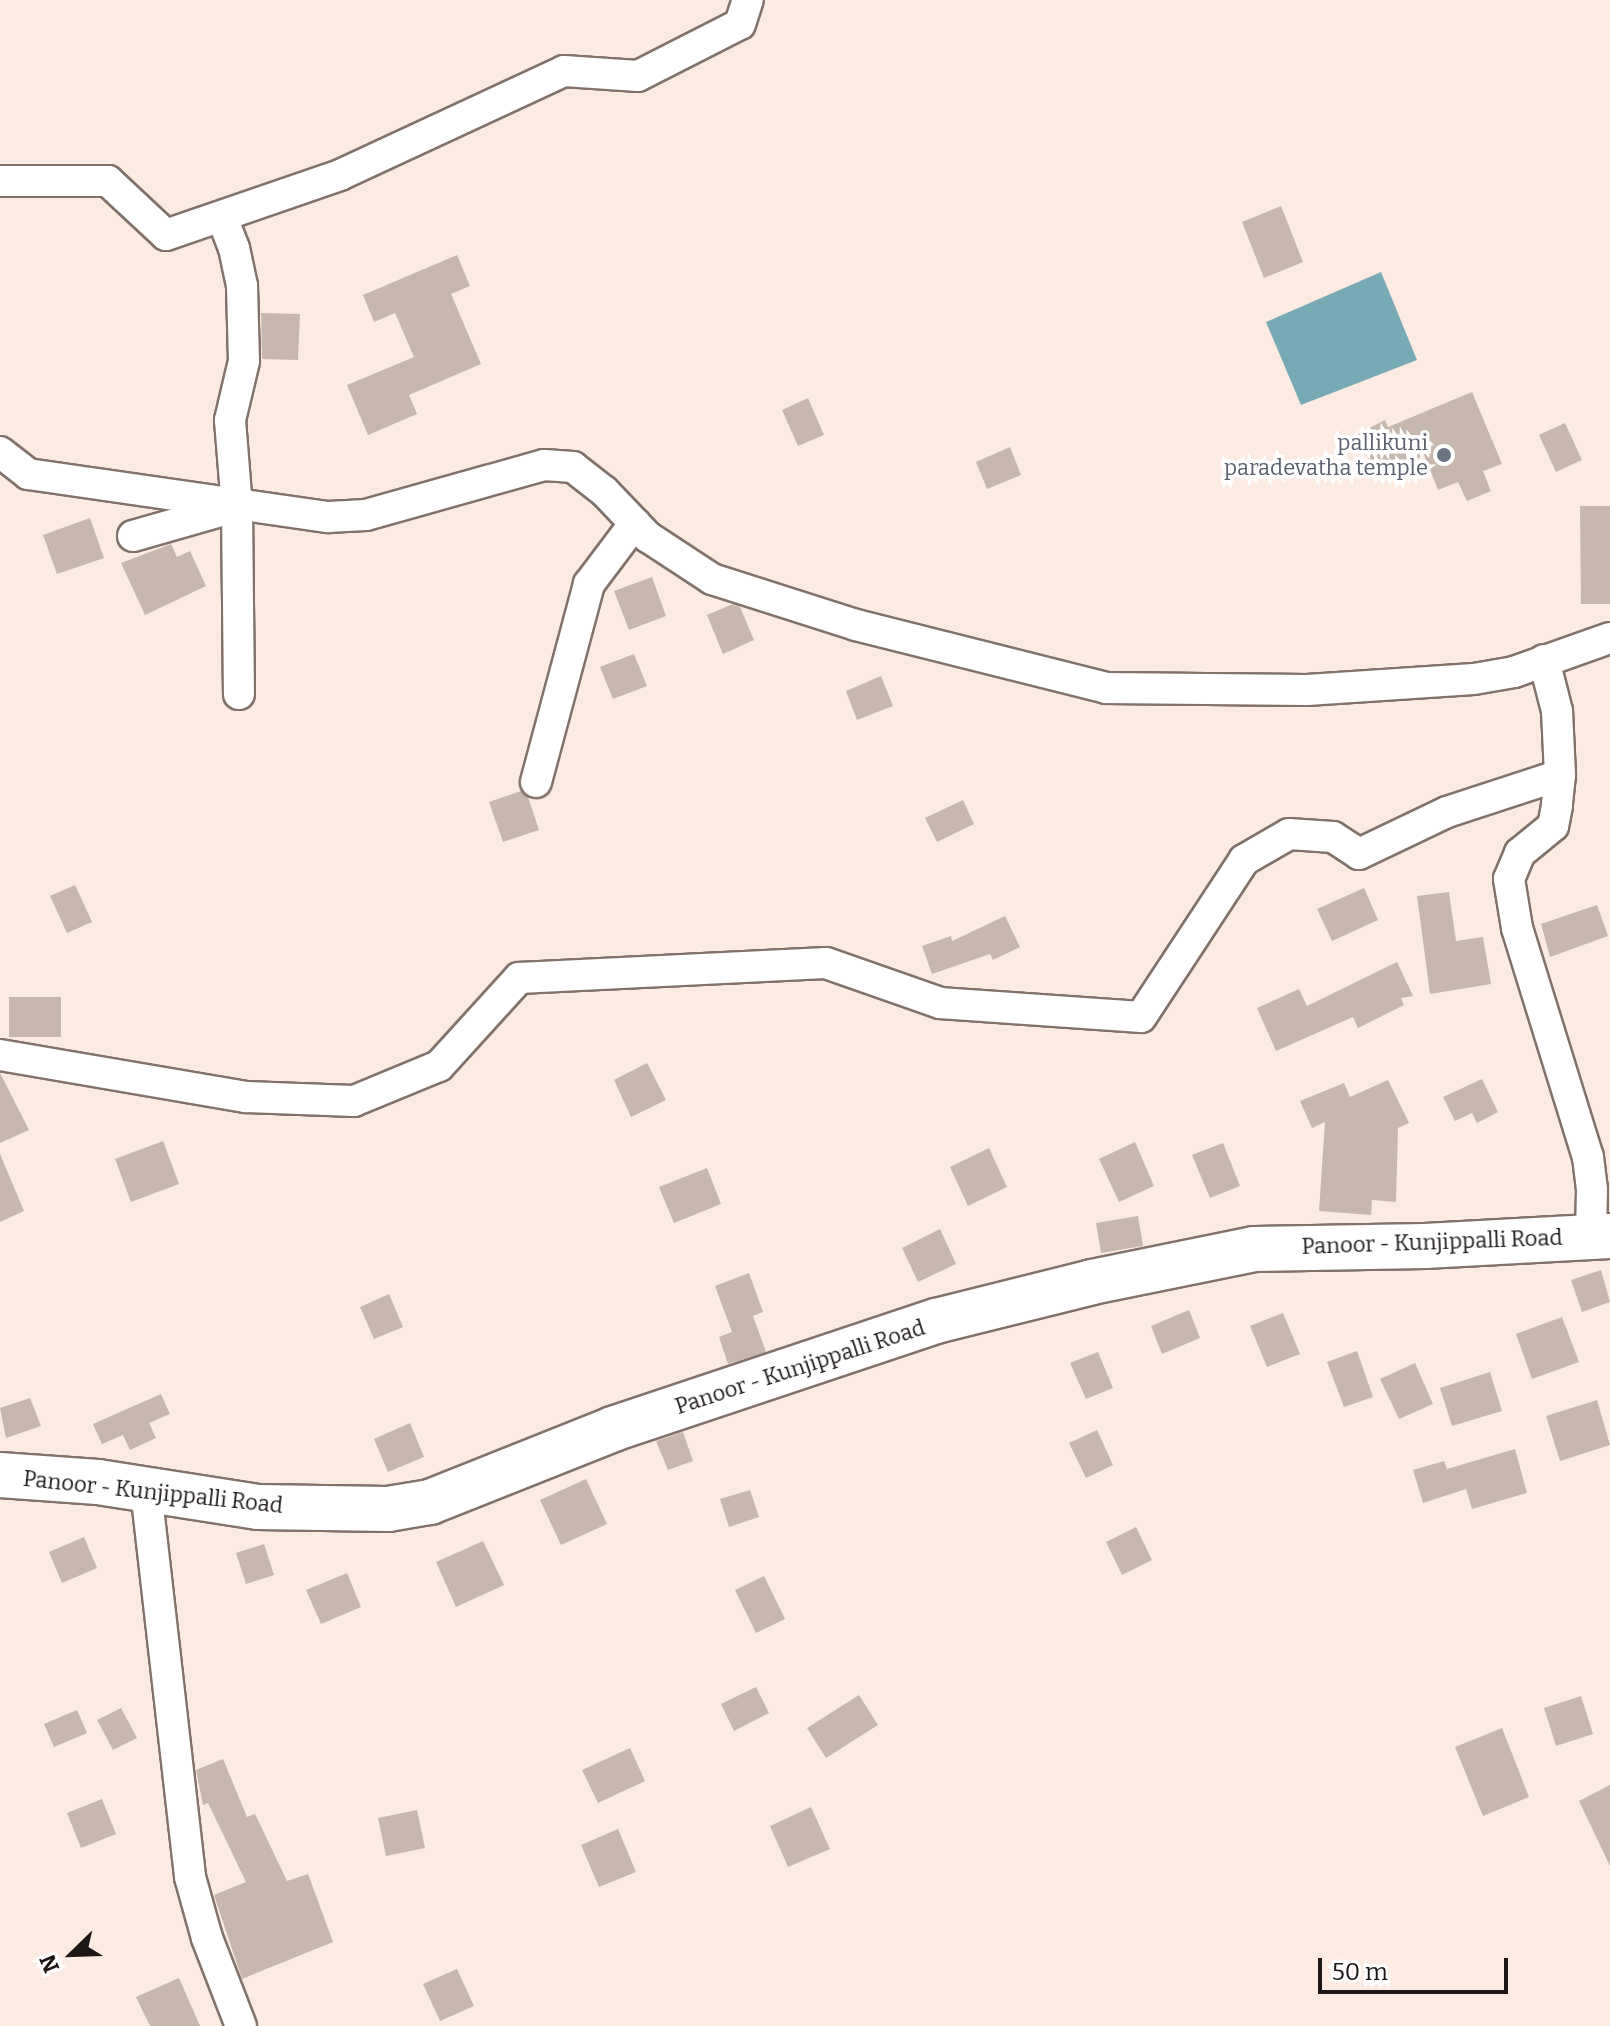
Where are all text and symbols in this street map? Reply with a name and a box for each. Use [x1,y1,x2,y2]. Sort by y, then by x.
place label: pallikuni paradevatha temple [1224,429,1428,480]
marker: pallikuni paradevatha temple [1435,446,1453,464]
street label: Panoor - Kunjippalli Road [1301,1224,1563,1260]
street label: Panoor - Kunjippalli Road [672,1314,928,1420]
street label: Panoor - Kunjippalli Road [22,1465,284,1519]
north arrow [32,1914,112,1994]
scale bar [1322,1942,1512,1992]
text: N [34,1950,65,1977]
text: 50 m [1332,1958,1388,1986]

